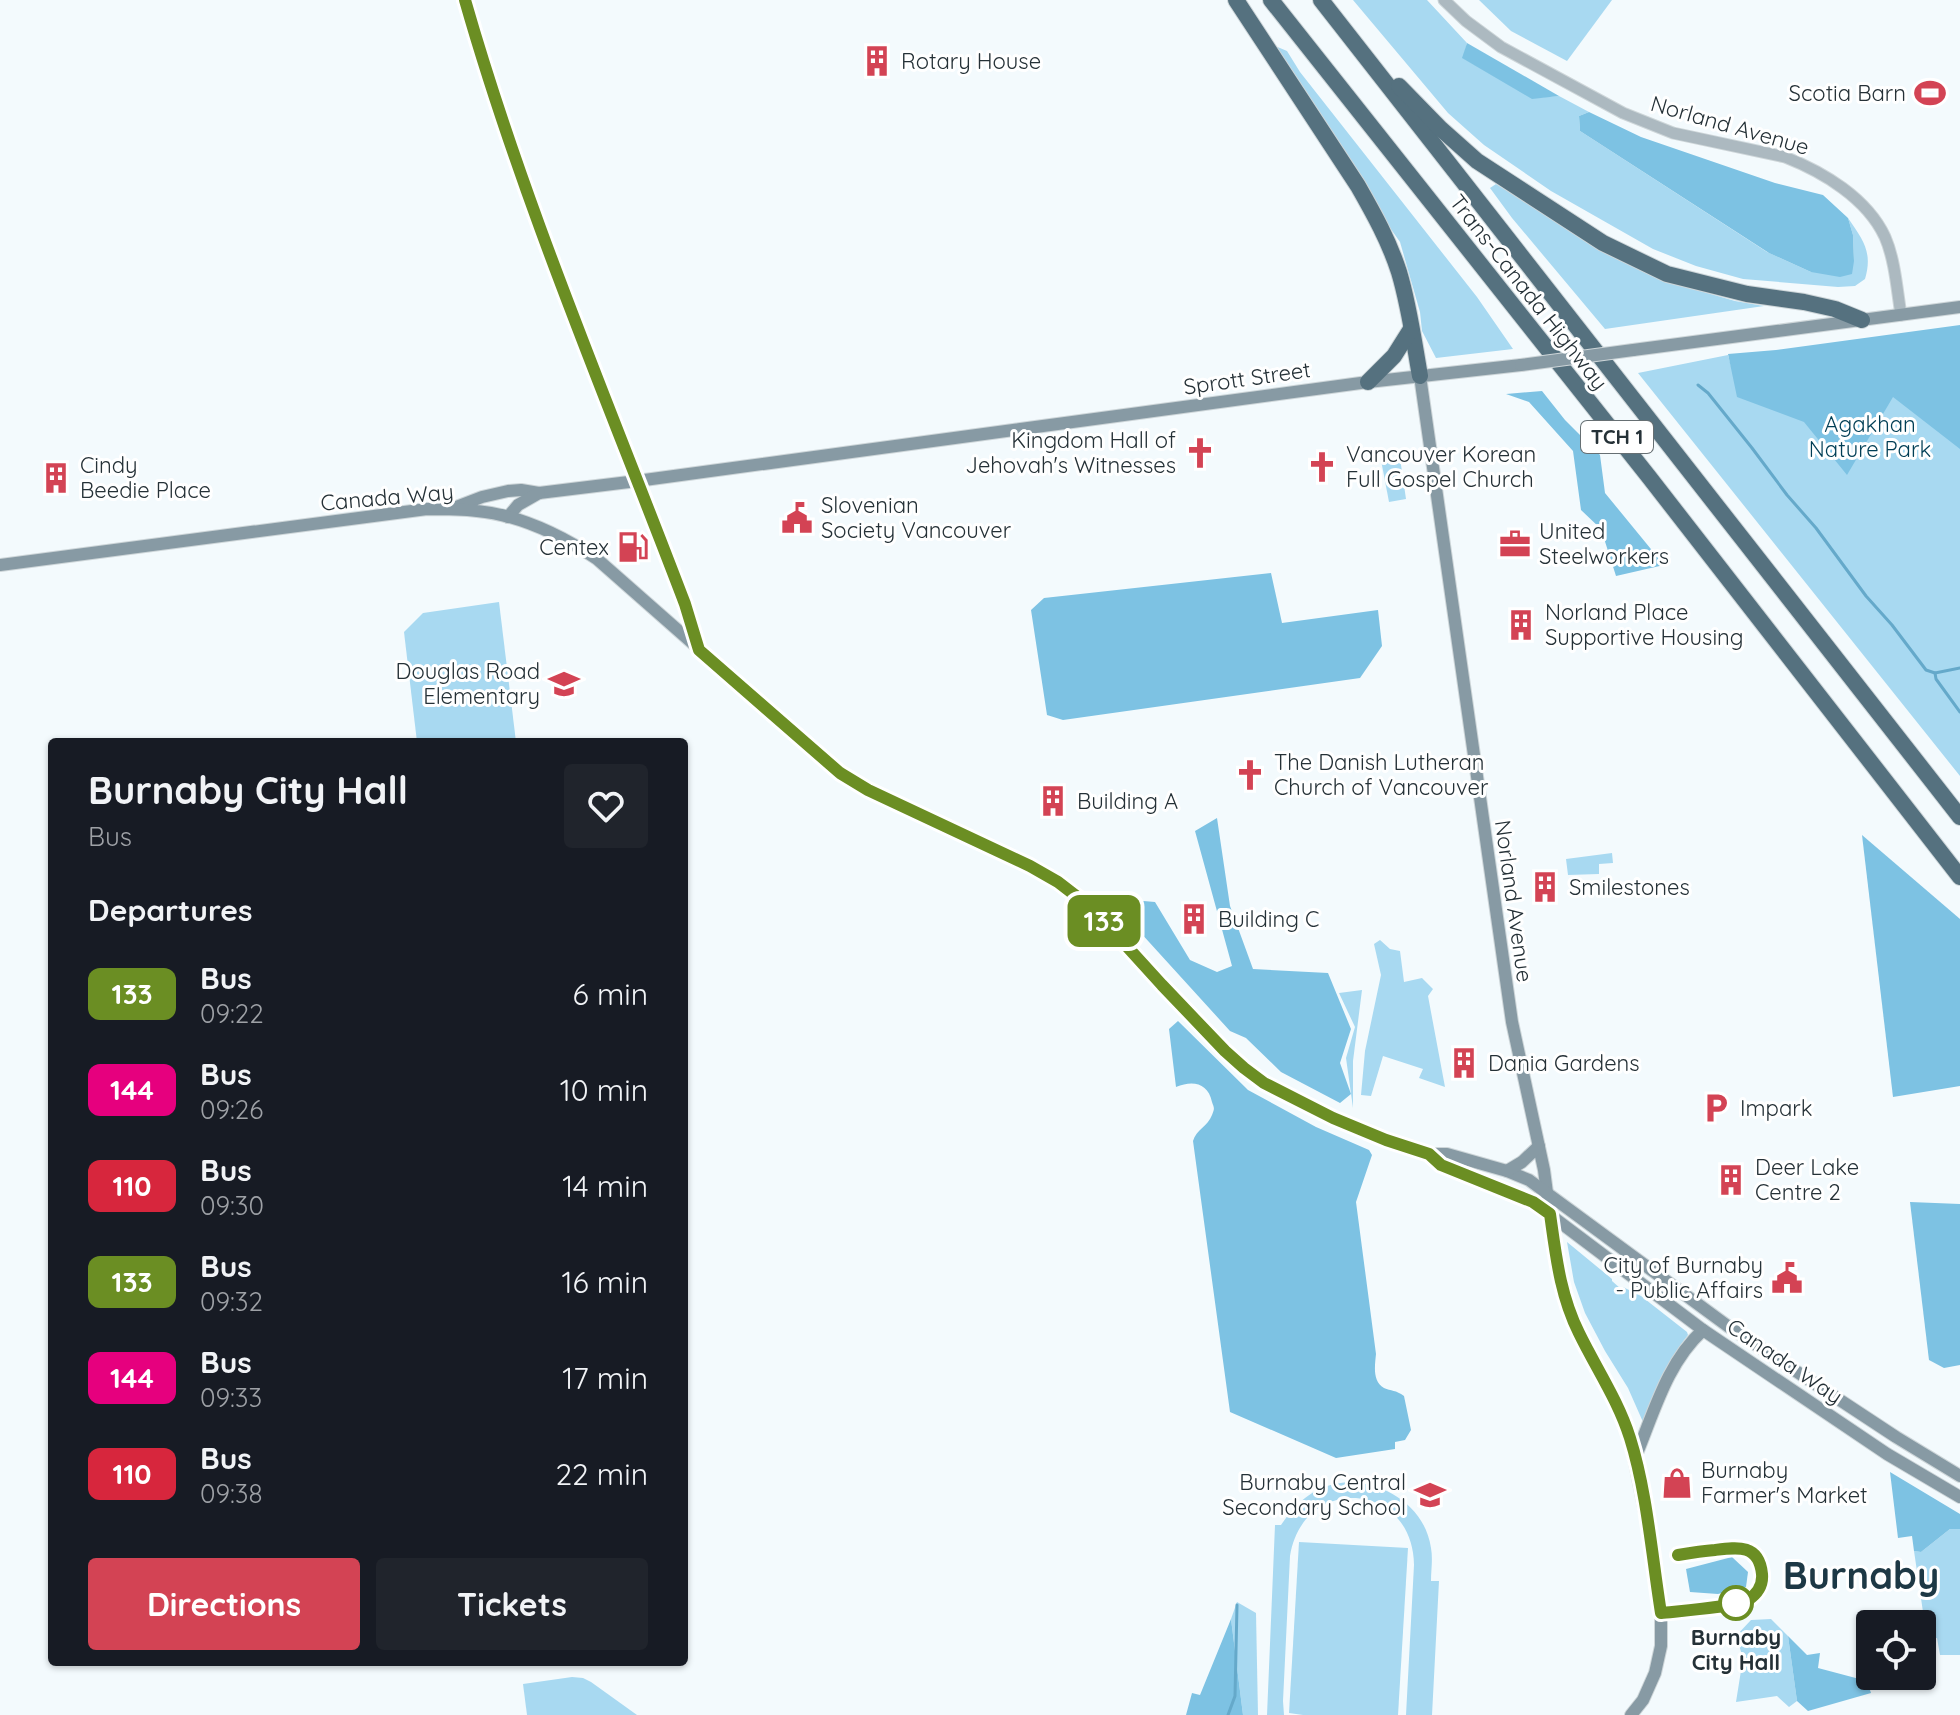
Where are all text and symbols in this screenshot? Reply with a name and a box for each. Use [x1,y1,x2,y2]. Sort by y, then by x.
building icon: Rotary House [860,44,894,78]
place label: Rotary House [901,47,1041,75]
sports icon: Scotia Barn [1913,76,1947,110]
place label: Scotia Barn [1789,79,1906,107]
street label: Norland Avenue [1648,89,1812,161]
street label: Trans-Canada Highway [1444,189,1614,395]
street label: Sprott Street [1182,355,1312,401]
park label: Agakhan Nature Park [1809,410,1931,463]
road number: TCH 1 [1581,421,1653,453]
place label: Kingdom Hall of Jehovah's Witnesses [965,426,1176,479]
church icon: Kingdom Hall of Jehovah's Witnesses [1183,436,1217,470]
place label: Vancouver Korean Full Gospel Church [1346,440,1536,493]
church icon: Vancouver Korean Full Gospel Church [1305,450,1339,484]
place label: Cindy Beedie Place [80,451,211,504]
building icon: Cindy Beedie Place [39,461,73,495]
street label: Canada Way [319,477,455,517]
place label: Slovenian Society Vancouver [821,491,1012,544]
public building icon: Slovenian Society Vancouver [780,501,814,535]
place label: United Steelworkers [1539,517,1669,570]
office icon: United Steelworkers [1498,527,1532,561]
fuel station icon: Centex [616,530,650,564]
place label: Centex [539,533,609,561]
place label: Norland Place Supportive Housing [1545,598,1744,651]
building icon: Norland Place Supportive Housing [1504,608,1538,642]
place label: Douglas Road Elementary [395,657,540,710]
school or university icon: Douglas Road Elementary [547,667,581,701]
place label: The Danish Lutheran Church of Vancouver [1274,748,1489,801]
church icon: The Danish Lutheran Church of Vancouver [1233,758,1267,792]
button: heart [564,764,648,848]
text: Burnaby City Hall [88,766,408,814]
building icon: Building A [1036,784,1070,818]
place label: Building A [1077,787,1178,815]
street label: Norland Avenue [1489,818,1539,984]
text: Bus [88,820,132,853]
building icon: Smilestones [1528,870,1562,904]
place label: Smilestones [1569,873,1690,901]
text: Departures [88,891,253,929]
line badge: 133 [1058,895,1150,947]
building icon: Building C [1177,902,1211,936]
text: 133 [1084,903,1124,938]
place label: Building C [1218,905,1319,933]
text: Bus [200,959,252,997]
text: 6 min [573,975,648,1013]
text: 133 [112,976,152,1011]
text: 09:22 [200,997,264,1030]
building icon: Dania Gardens [1447,1046,1481,1080]
place label: Dania Gardens [1488,1049,1640,1077]
text: Bus [200,1055,252,1093]
text: 10 min [560,1071,648,1109]
text: 144 [110,1072,154,1107]
parking icon: Impark [1699,1091,1733,1125]
text: 09:26 [200,1093,263,1126]
place label: Impark [1740,1094,1812,1122]
text: Bus [200,1151,252,1189]
place label: Deer Lake Centre 2 [1755,1153,1859,1206]
building icon: Deer Lake Centre 2 [1714,1163,1748,1197]
text: 14 min [562,1167,648,1205]
text: 110 [113,1168,151,1203]
text: 09:30 [200,1189,264,1222]
text: Bus [200,1247,252,1285]
place label: City of Burnaby - Public Affairs [1604,1251,1763,1304]
public building icon: City of Burnaby - Public Affairs [1770,1261,1804,1295]
text: 16 min [561,1263,648,1301]
text: 133 [112,1264,152,1299]
text: 09:32 [200,1285,263,1318]
street label: Canada Way [1722,1312,1848,1410]
text: Bus [200,1343,252,1381]
text: 17 min [562,1359,648,1397]
text: 144 [110,1360,154,1395]
text: 09:33 [200,1381,262,1414]
text: Bus [200,1439,252,1477]
text: 22 min [555,1455,648,1493]
text: 110 [113,1456,151,1491]
place label: Burnaby Farmer's Market [1701,1456,1868,1509]
shop icon: Burnaby Farmer's Market [1660,1466,1694,1500]
place label: Burnaby Central Secondary School [1222,1468,1406,1521]
text: 09:38 [200,1477,263,1510]
school or university icon: Burnaby Central Secondary School [1413,1478,1447,1512]
district label: Burnaby [1783,1551,1939,1599]
button: Directions [88,1558,360,1650]
button: Tickets [376,1558,648,1650]
marker: Burnaby City Hall [1719,1586,1753,1620]
map controls [1856,1610,1936,1690]
button: locate [1856,1610,1936,1690]
place label: Burnaby City Hall [1691,1623,1781,1676]

